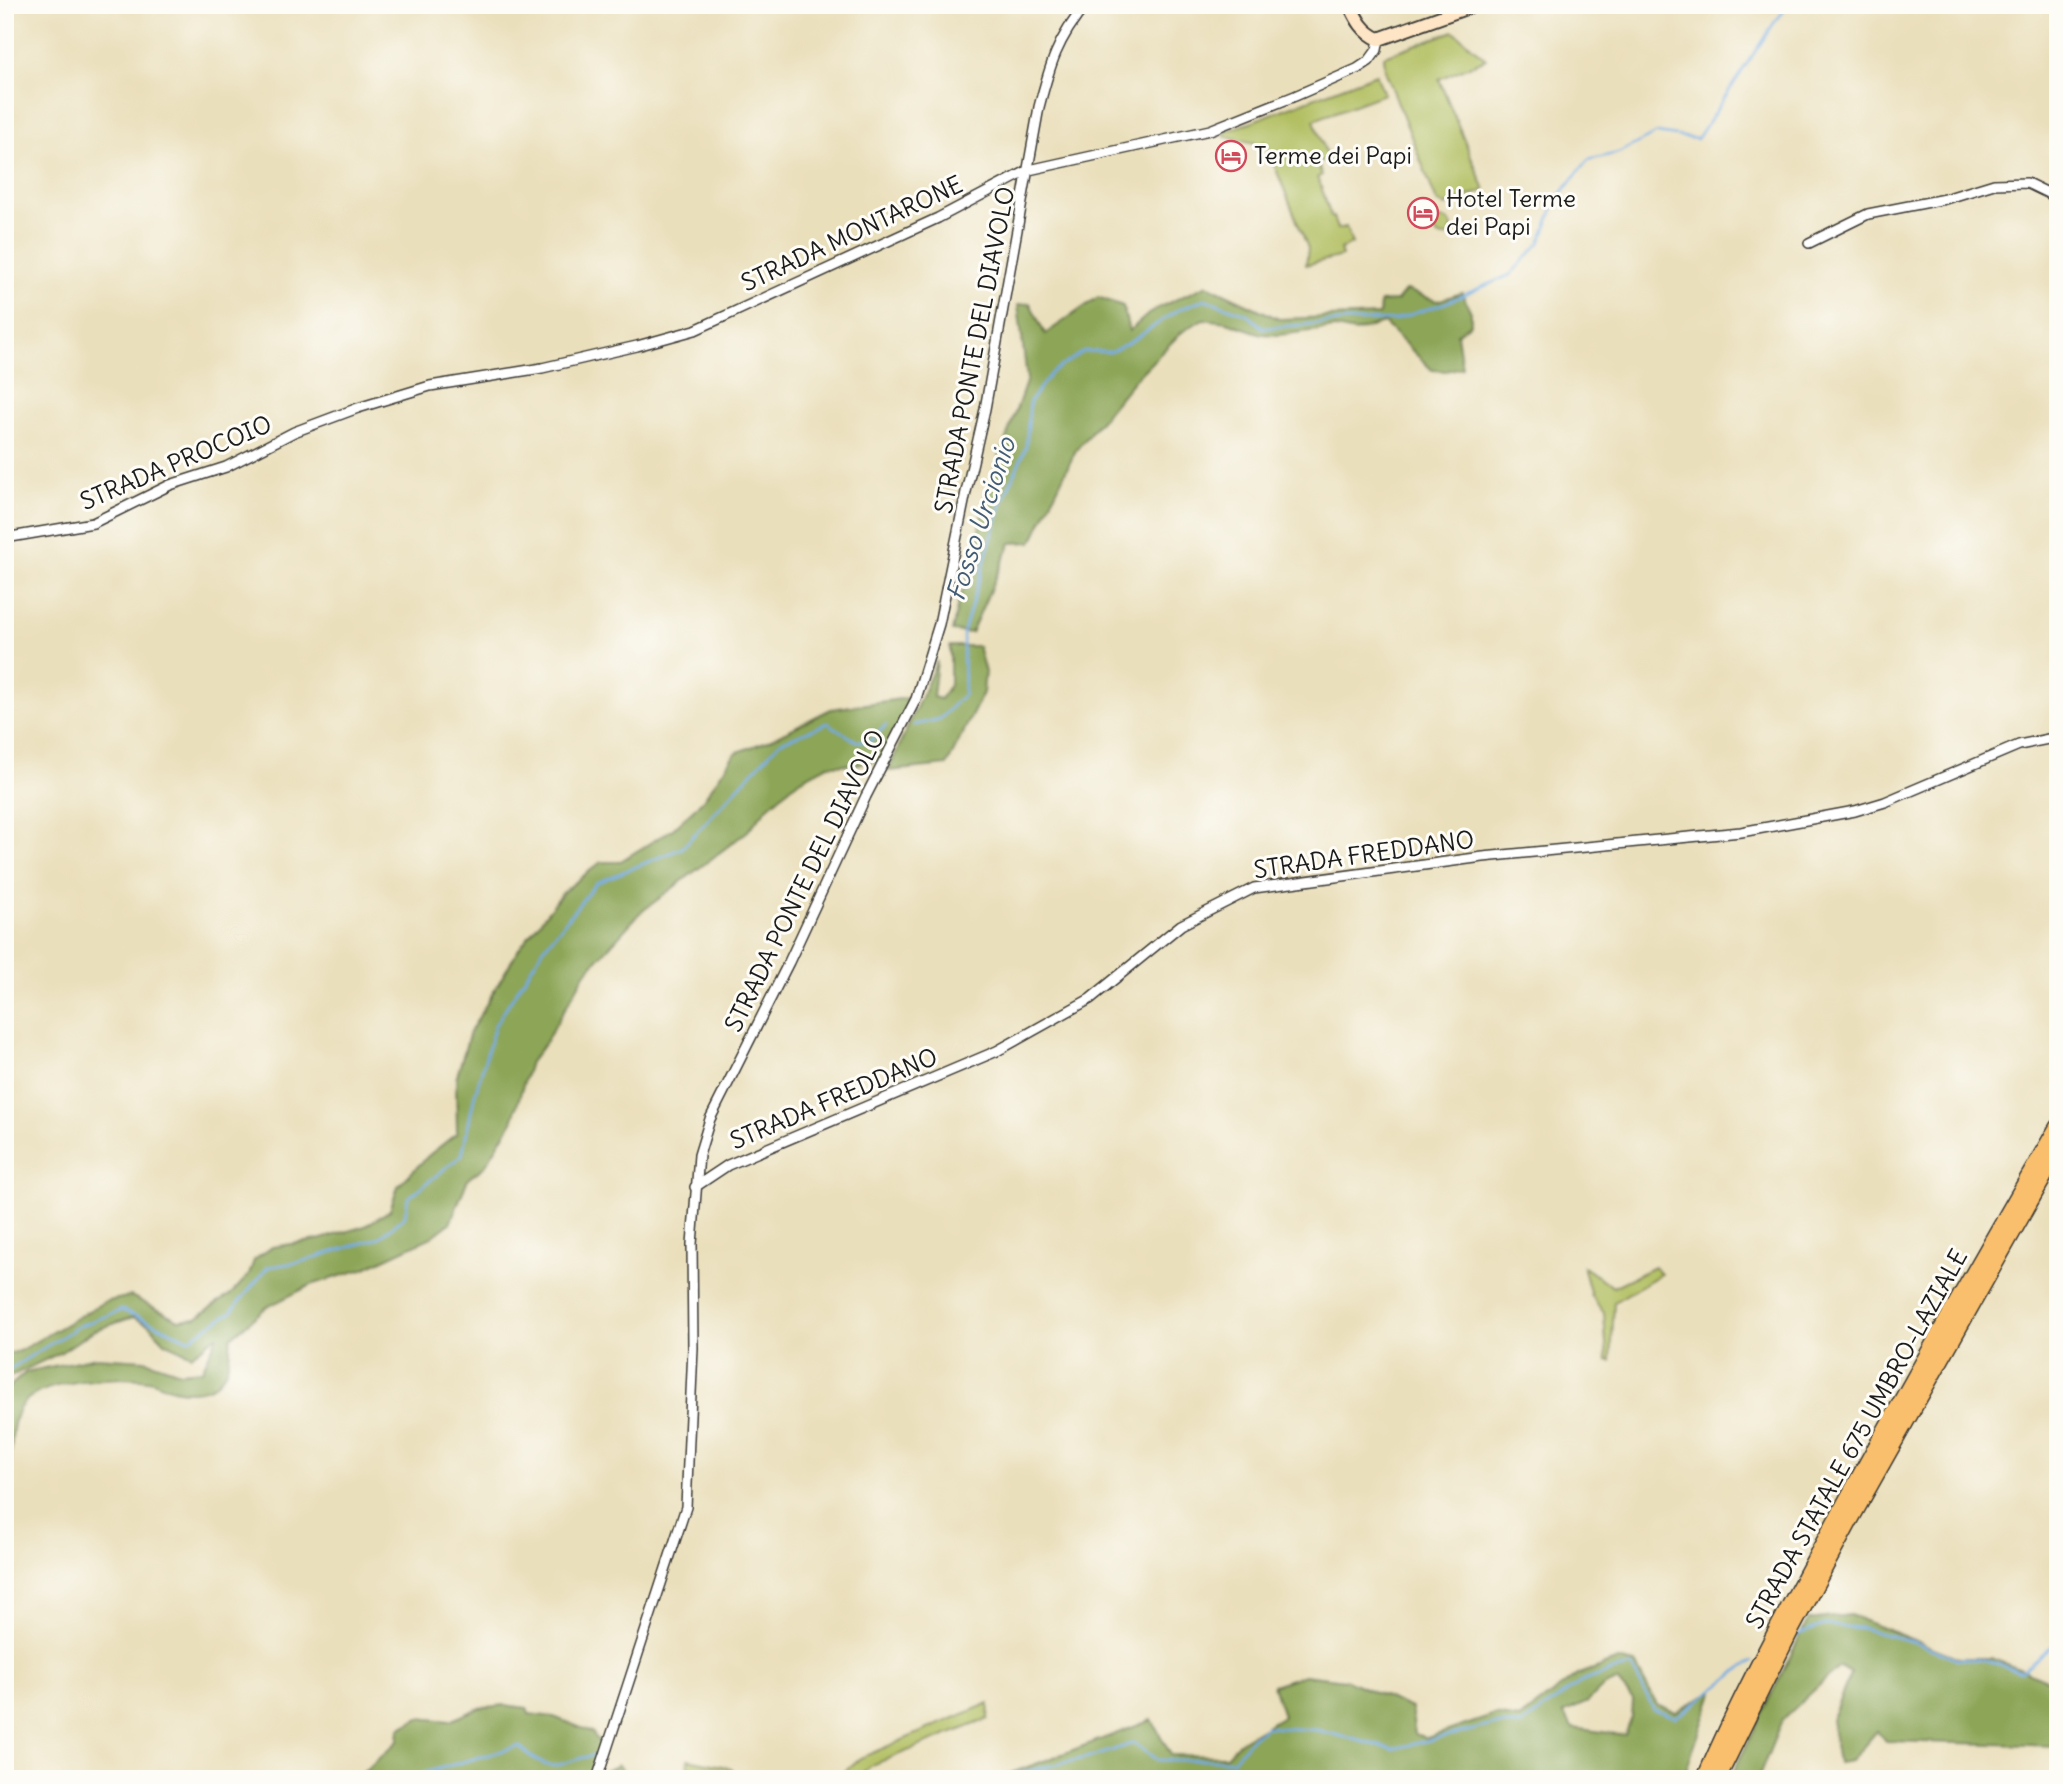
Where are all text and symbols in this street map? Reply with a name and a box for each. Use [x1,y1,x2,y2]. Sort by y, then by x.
hotel icon: Terme dei Papi [1214,139,1248,173]
place label: Terme dei Papi [1254,140,1412,170]
street label: STRADA MONTARONE [736,169,967,298]
place label: Hotel Terme dei Papi [1446,183,1576,241]
street label: STRADA PONTE DEL DIAVOLO [928,184,1020,516]
hotel icon: Hotel Terme dei Papi [1406,196,1440,230]
street label: STRADA PROCOIO [75,408,276,516]
water label: Fosso Urcionio [939,432,1023,605]
street label: STRADA PONTE DEL DIAVOLO [718,725,890,1036]
street label: STRADA FREDDANO [1252,824,1476,884]
street label: STRADA FREDDANO [725,1041,942,1155]
street label: STRADA STATALE 675 UMBRO-LAZIALE [1739,1243,1973,1634]

